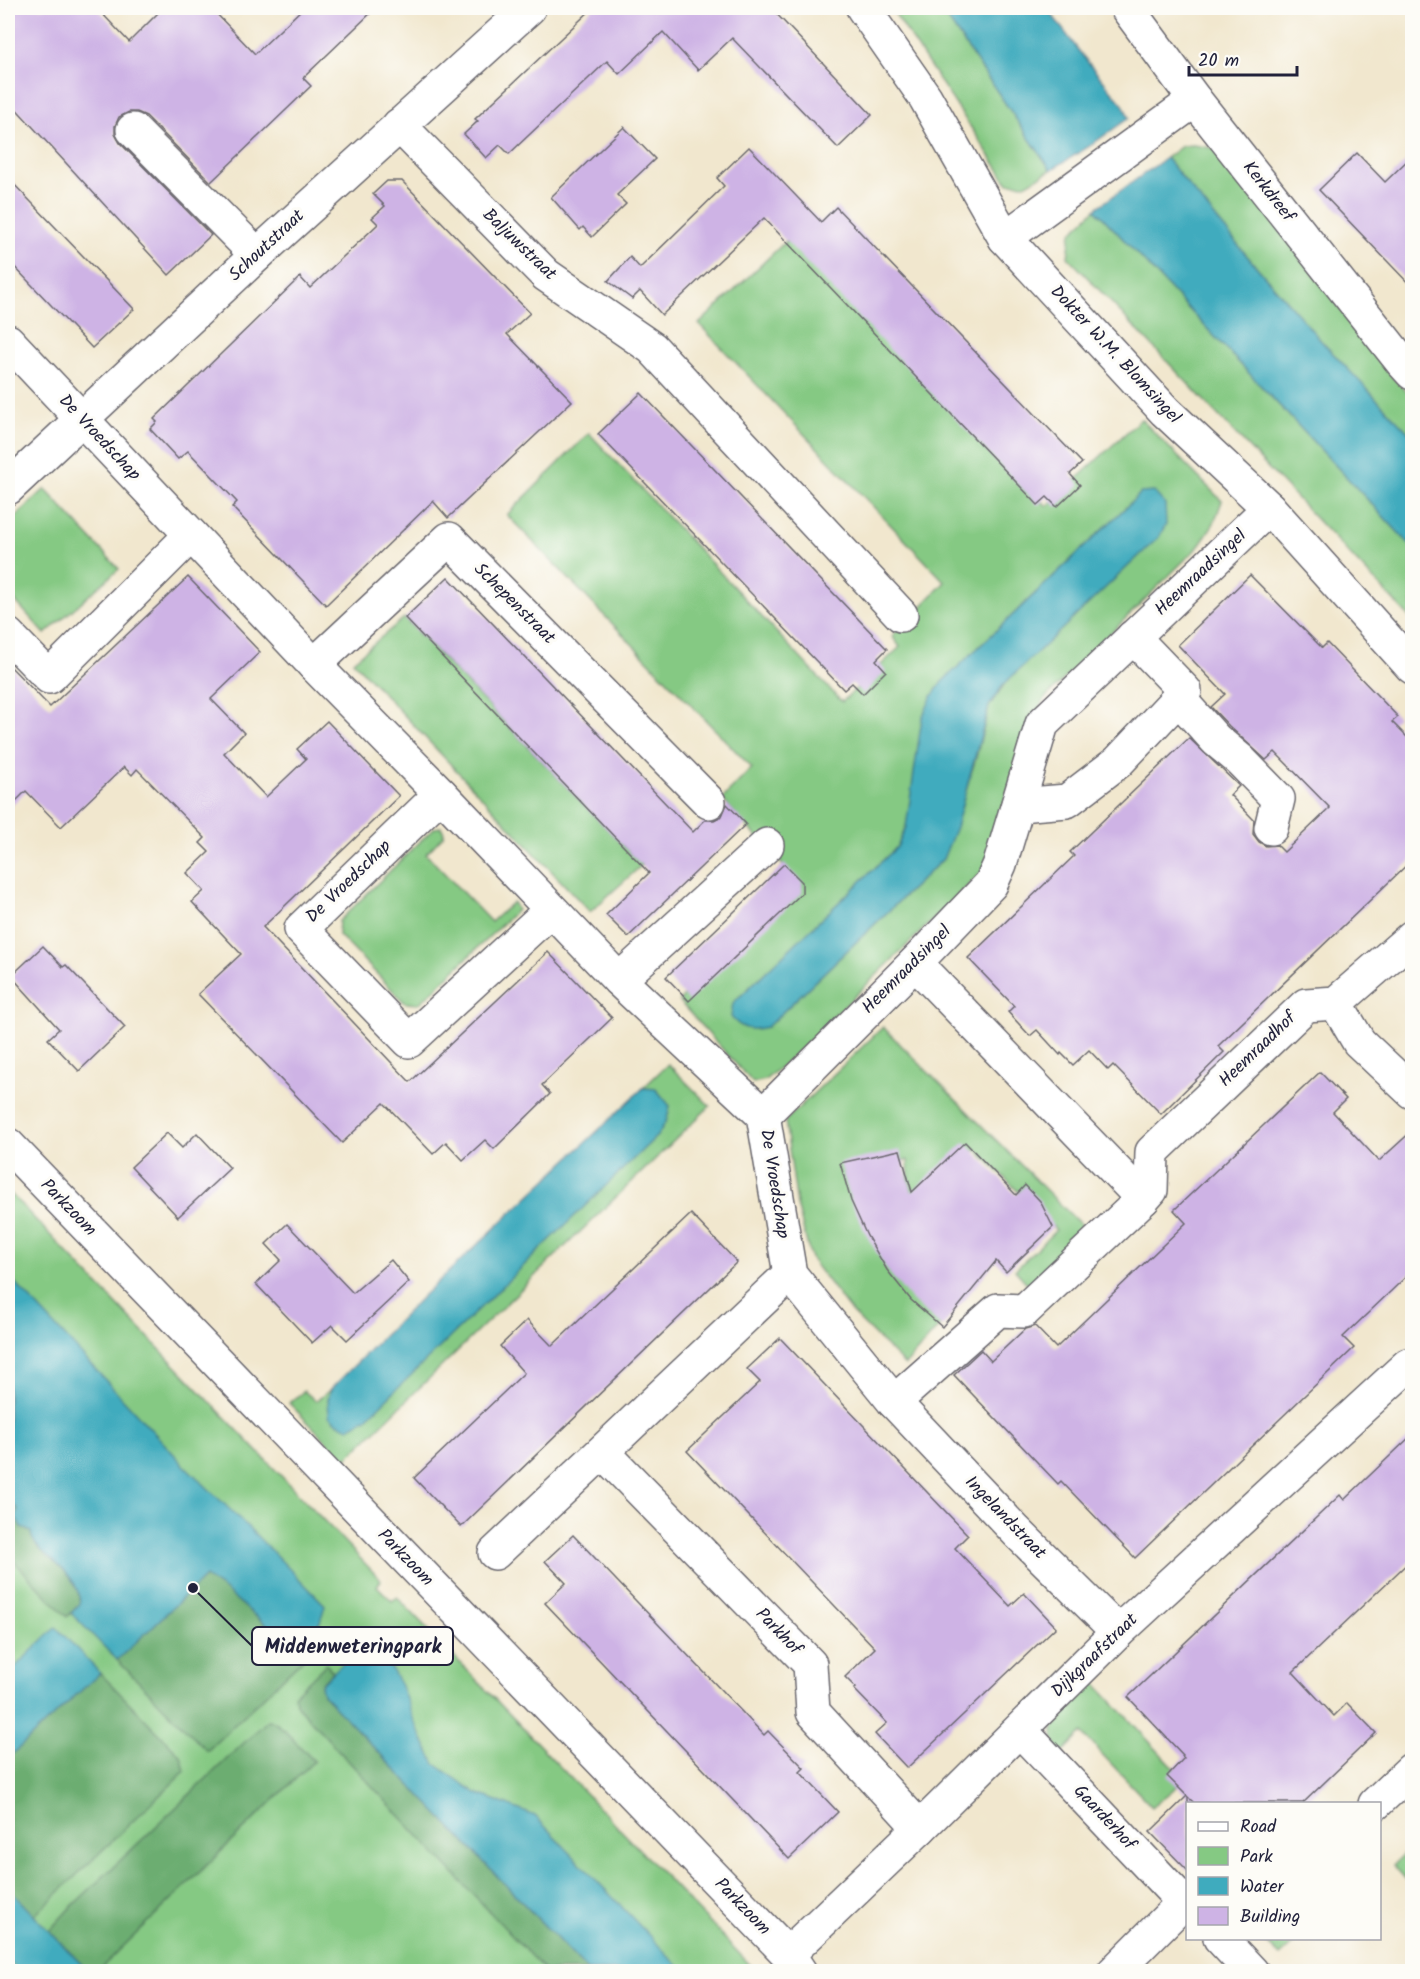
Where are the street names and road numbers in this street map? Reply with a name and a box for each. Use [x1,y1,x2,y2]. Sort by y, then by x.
street label: Kerkdreef [1235,155,1303,231]
street label: Schoutstraat [222,202,313,289]
street label: Baljuwstraat [475,202,564,289]
street label: Dokter W.M. Blomsingel [1043,279,1188,432]
street label: De Vroedschap [51,388,147,488]
street label: Heemraadsingel [1148,522,1254,624]
street label: Schepenstraat [466,556,562,652]
street label: De Vroedschap [299,833,399,931]
street label: Heemraadsingel [855,918,959,1022]
street label: Heemraadhof [1212,1004,1305,1095]
street label: De Vroedschap [751,1127,797,1241]
street label: Parkzoom [33,1172,103,1244]
street label: Ingelandstraat [957,1469,1054,1568]
street label: Parkzoom [370,1522,440,1594]
street label: Parkhof [748,1601,810,1664]
street label: Dijkgraafstraat [1045,1606,1146,1705]
street label: Gaarderhof [1066,1778,1144,1859]
street label: Parkzoom [707,1871,777,1943]

